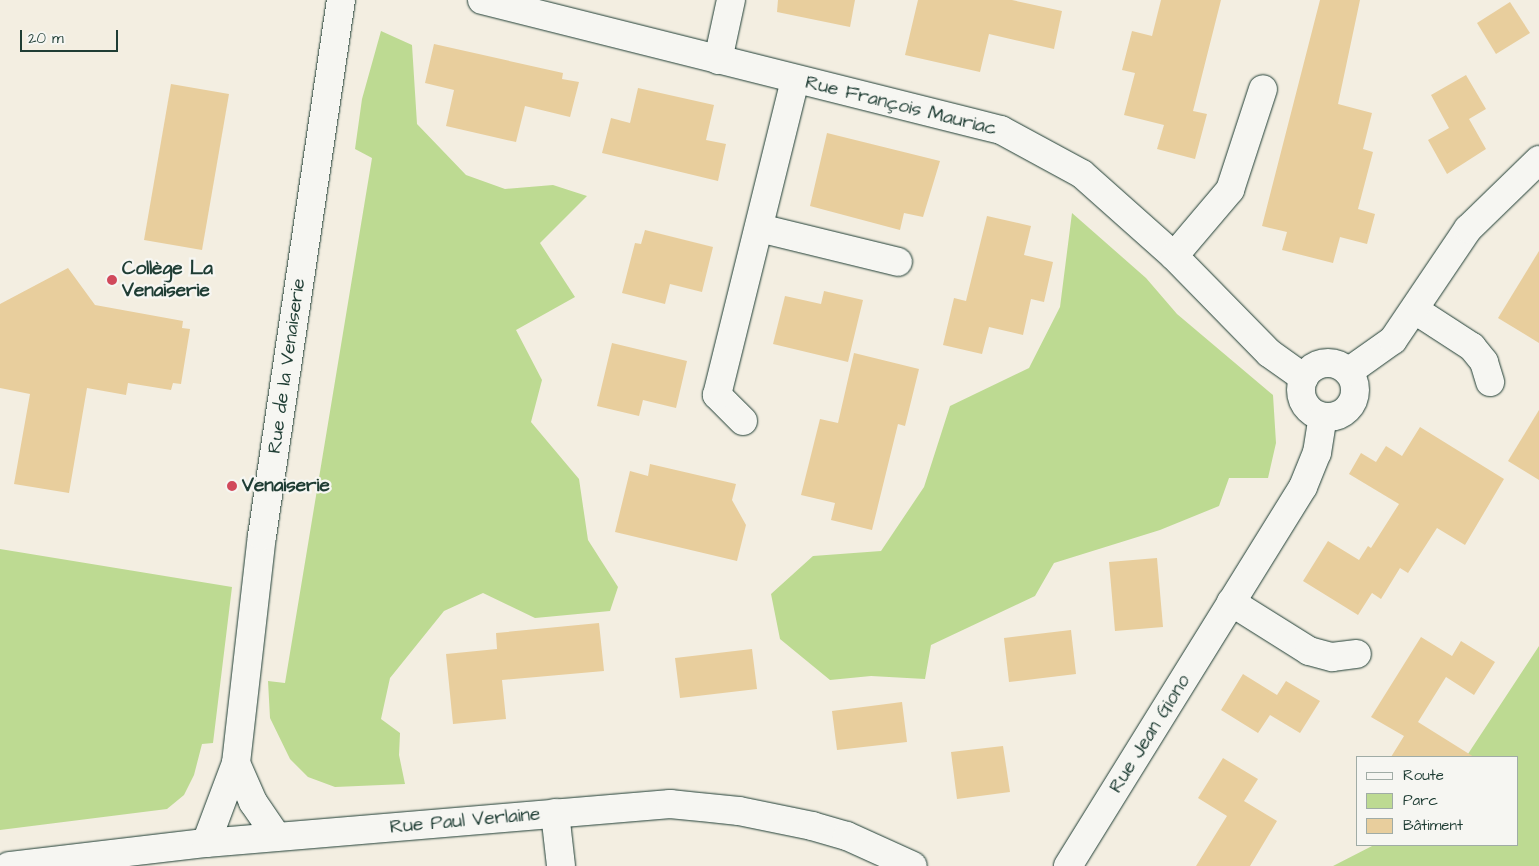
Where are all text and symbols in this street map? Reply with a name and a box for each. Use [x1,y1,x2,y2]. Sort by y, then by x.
scale bar [22,20,120,52]
text: 20 m [28,28,64,49]
street label: Rue François Mauriac [803,71,999,141]
place label: Collège La Venaiserie [122,258,213,302]
marker: Collège La Venaiserie [106,274,118,286]
street label: Rue de la Venaiserie [263,277,311,455]
place label: Venaiserie [242,475,330,497]
marker: Venaiserie [226,480,238,492]
street label: Rue Jean Giono [1105,671,1195,797]
legend [1356,756,1519,846]
text: Route [1403,765,1444,786]
text: Parc [1403,790,1438,811]
street label: Rue Paul Verlaine [389,803,541,839]
text: Bâtiment [1403,815,1463,836]

